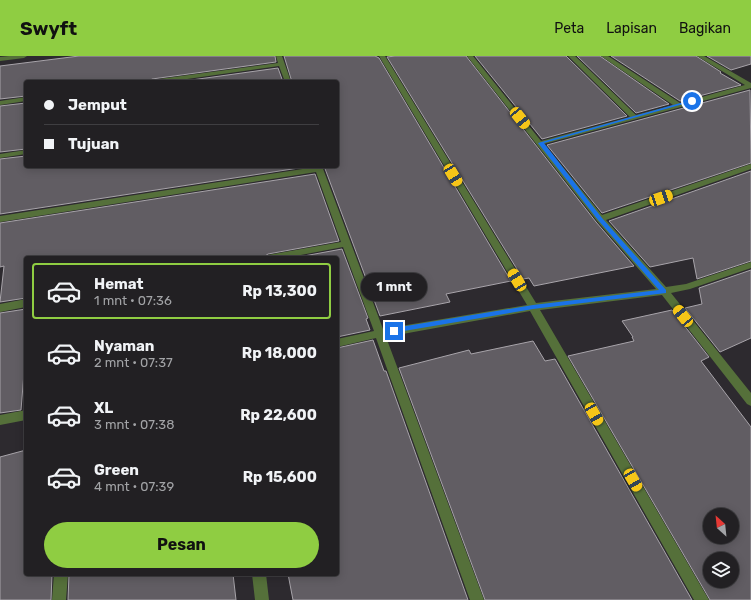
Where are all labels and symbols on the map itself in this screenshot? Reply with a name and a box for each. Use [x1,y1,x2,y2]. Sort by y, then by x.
route start [683,92,701,110]
car [508,105,532,131]
car [442,162,464,188]
car [648,188,674,208]
car [506,267,528,293]
callout: 1 mnt [361,273,427,301]
car [671,303,695,329]
route end [385,322,403,340]
car [583,401,605,427]
car [622,467,644,493]
north arrow [703,508,739,544]

